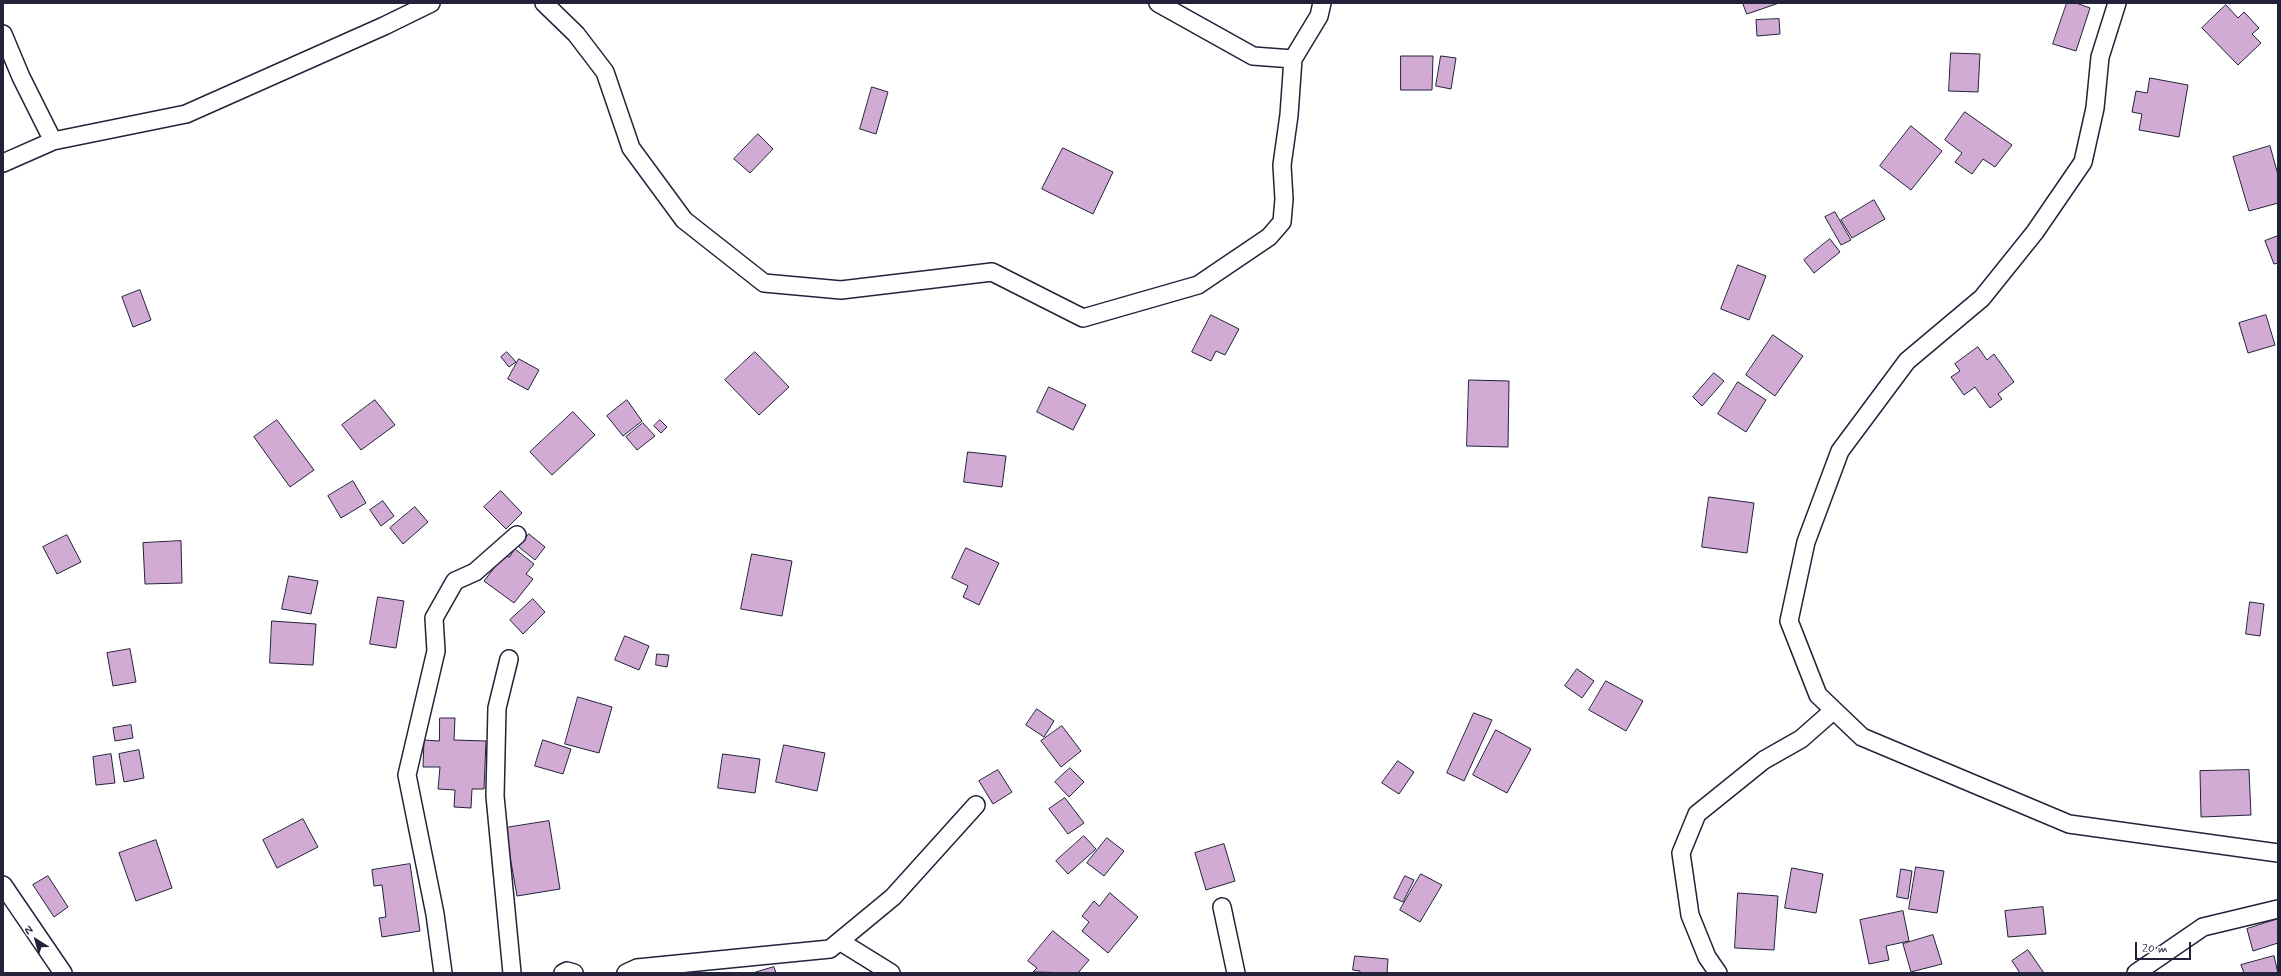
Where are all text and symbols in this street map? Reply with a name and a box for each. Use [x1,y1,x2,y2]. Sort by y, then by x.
north arrow [16,920,56,960]
text: N [22,923,36,938]
scale bar [2137,934,2193,960]
text: 20 m [2142,941,2168,957]

